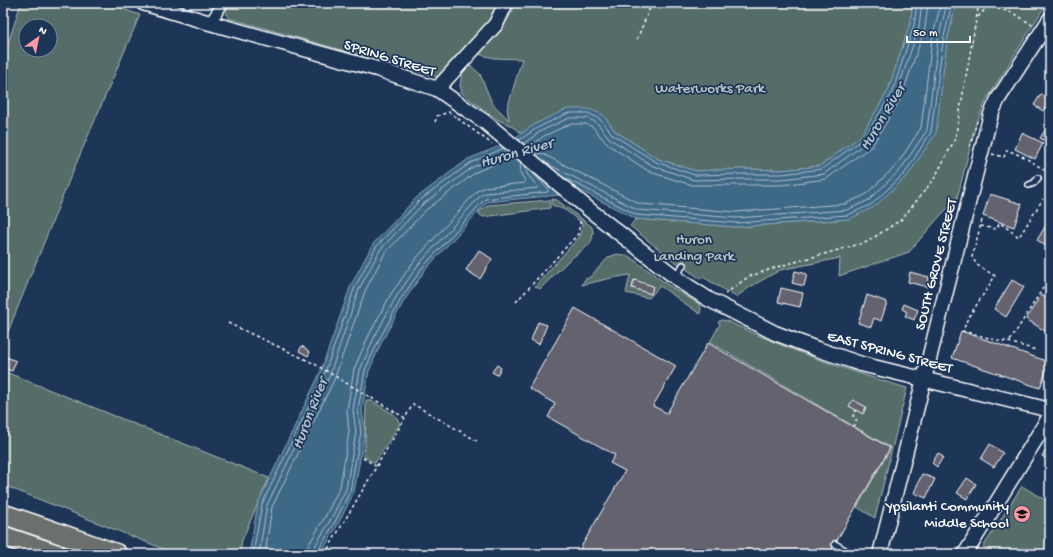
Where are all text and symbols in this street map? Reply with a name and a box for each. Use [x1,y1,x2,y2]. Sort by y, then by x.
north arrow [18,18,58,58]
scale bar [907,18,970,44]
text: N [36,24,49,38]
text: 50 m [913,27,938,41]
street label: SPRING STREET [342,36,438,82]
water label: Huron River [857,78,913,155]
park label: Waterworks Park [655,80,766,98]
water label: Huron River [478,134,559,174]
street label: SOUTH GROVE STREET [912,196,962,332]
park label: Huron Landing Park [654,231,736,266]
street label: EAST SPRING STREET [825,328,955,379]
water label: Huron River [289,373,335,453]
place label: Ypsilanti Community Middle School [884,498,1010,533]
school or university icon: Ypsilanti Community Middle School [1012,504,1032,524]

